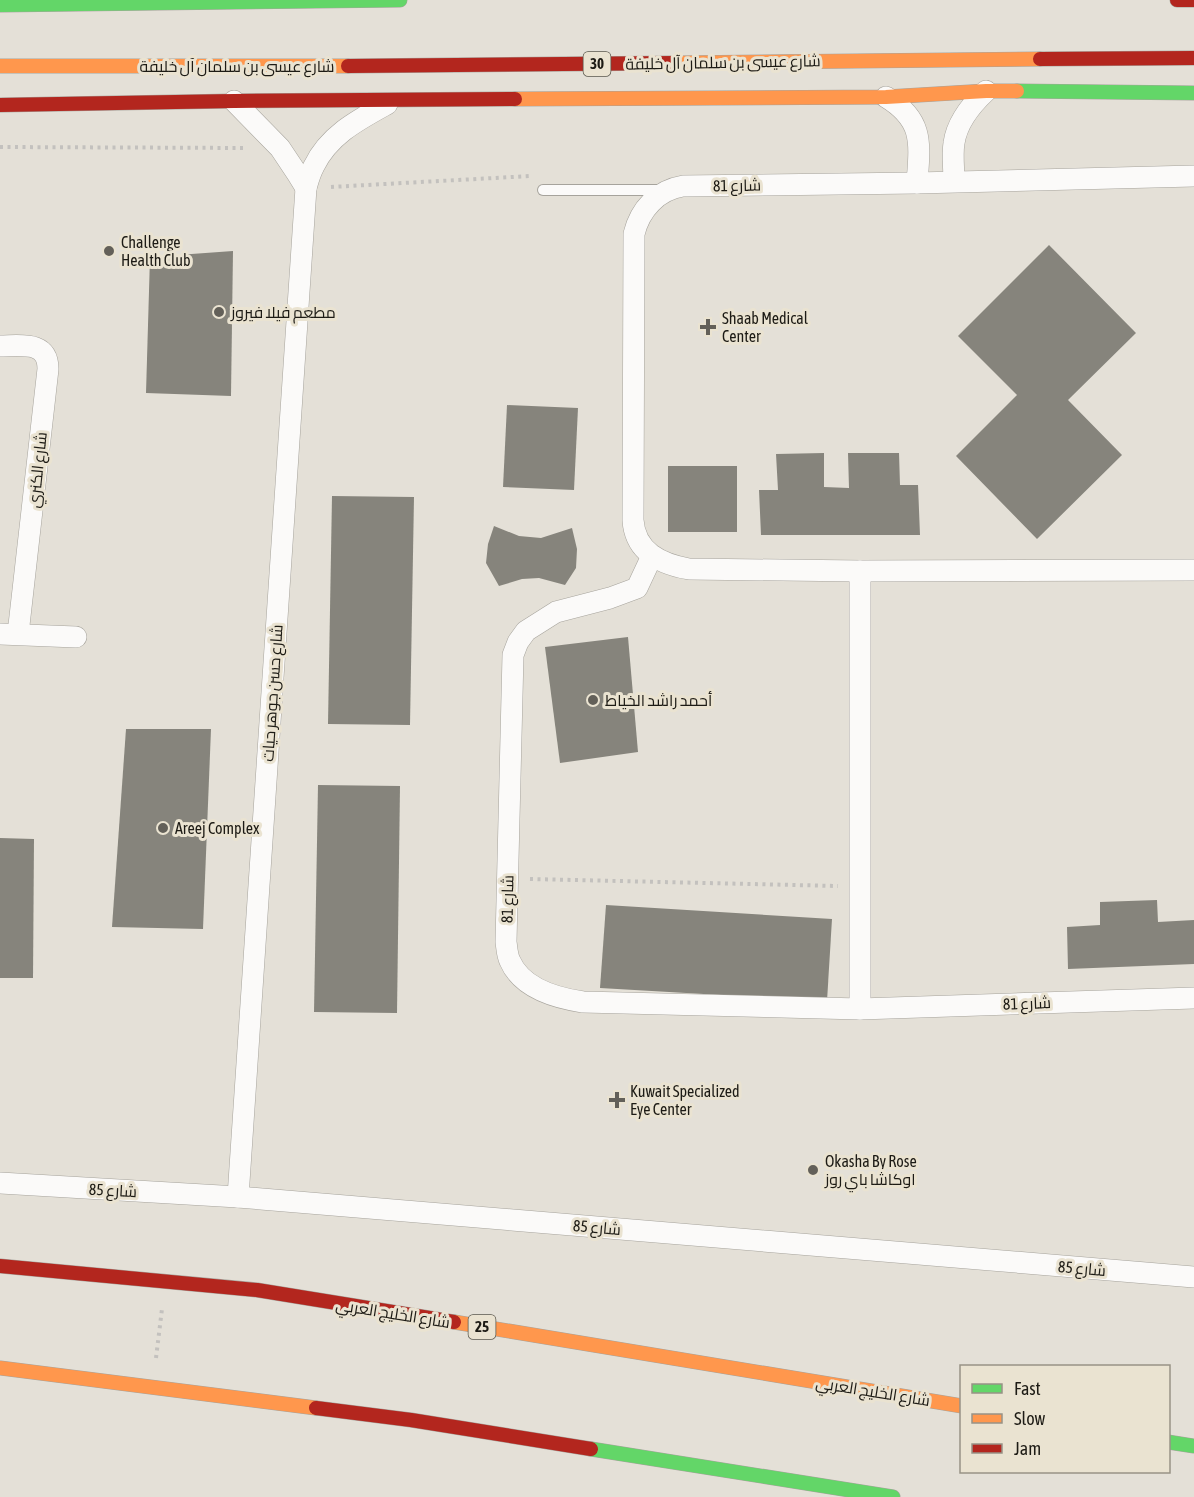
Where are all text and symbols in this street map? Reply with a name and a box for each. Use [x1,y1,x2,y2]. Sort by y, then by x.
street label: شارع عيسى بن سلمان آل خليفة [625,51,821,76]
road number: 30 [584,52,610,76]
street label: شارع عيسى بن سلمان آل خليفة [139,57,335,78]
street label: شارع 81 [713,176,761,197]
place label: Challenge Health Club [121,233,191,269]
marker: Challenge Health Club [102,244,116,258]
place label: مطعم فيلا فيروز [230,303,336,324]
marker: مطعم فيلا فيروز [212,305,226,319]
place label: Shaab Medical Center [722,309,809,345]
marker: Shaab Medical Center [699,318,717,336]
street label: شارع الكنري [24,431,55,509]
street label: شارع حسن جوهر حيات [258,624,289,763]
place label: أحمد راشد الخياط [605,691,712,710]
marker: أحمد راشد الخياط [586,693,600,707]
place label: Areej Complex [175,819,260,838]
marker: Areej Complex [156,821,170,835]
street label: شارع 81 [498,875,519,923]
street label: شارع 81 [1003,993,1052,1016]
place label: Kuwait Specialized Eye Center [630,1082,740,1119]
marker: Kuwait Specialized Eye Center [608,1091,626,1109]
place label: Okasha By Rose اوكاشا باي روز [824,1152,917,1193]
marker: Okasha By Rose اوكاشا باي روز [806,1163,820,1177]
street label: شارع 85 [88,1180,138,1203]
street label: شارع 85 [572,1216,622,1241]
street label: شارع 85 [1057,1257,1107,1282]
street label: شارع الخليج العربي [334,1295,451,1336]
road number: 25 [468,1315,496,1339]
legend [960,1365,1170,1473]
street label: شارع الخليج العربي [814,1373,931,1414]
text: Fast [1014,1378,1041,1399]
text: Slow [1014,1408,1045,1429]
text: Jam [1014,1438,1041,1459]

